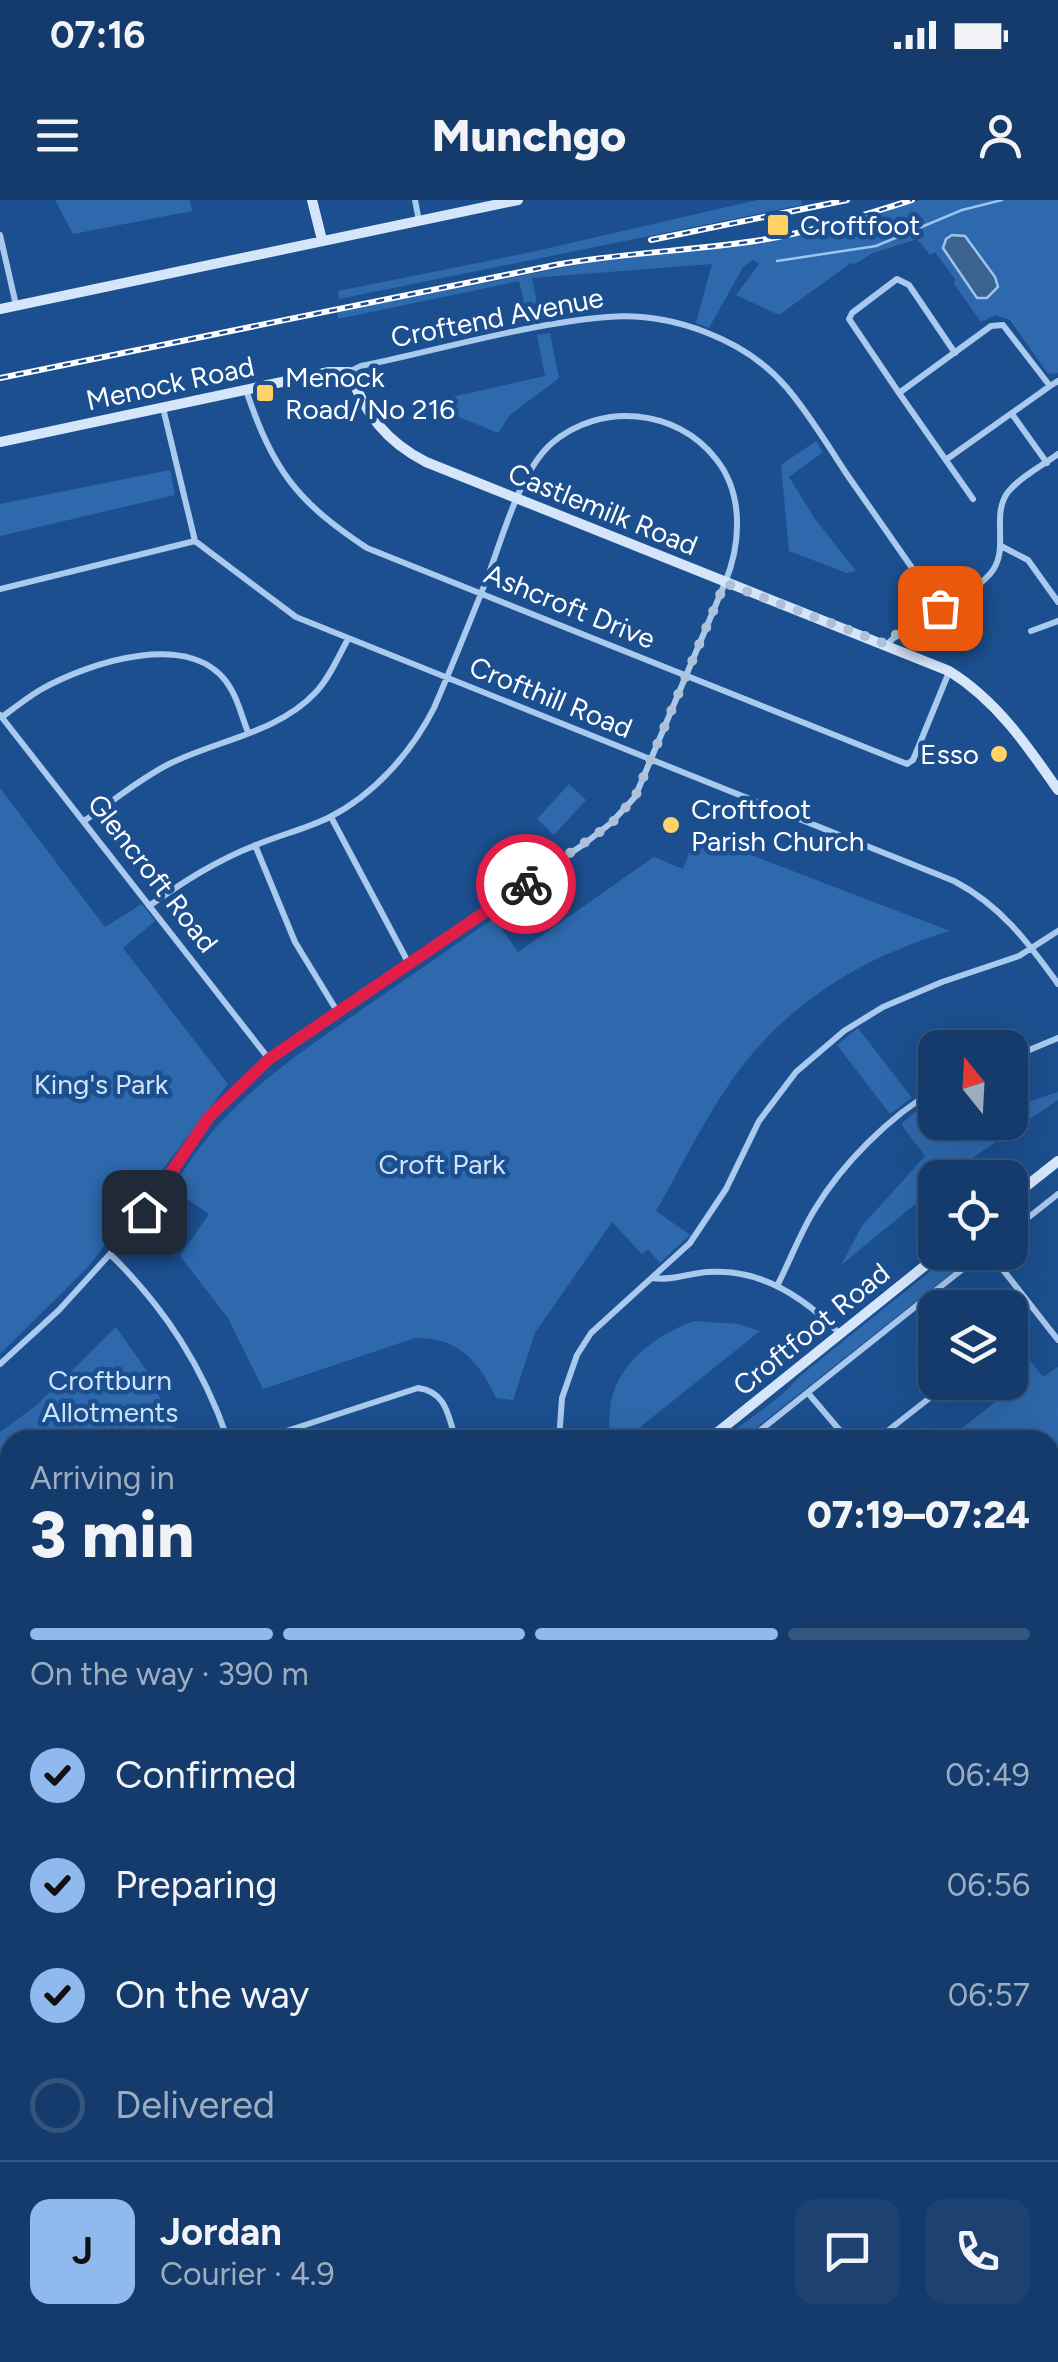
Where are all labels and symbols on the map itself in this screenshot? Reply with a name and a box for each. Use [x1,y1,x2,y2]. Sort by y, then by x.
place label: Croftfoot [800,208,920,242]
marker: Croftfoot [765,212,791,238]
street label: Croftend Avenue [388,280,606,354]
street label: Menock Road [83,349,257,417]
place label: Menock Road/ No 216 [285,360,455,426]
marker: Menock Road/ No 216 [254,382,276,404]
street label: Castlemilk Road [503,456,703,562]
street label: Ashcroft Drive [480,556,660,656]
pin [898,566,983,651]
street label: Crofthill Road [465,649,637,745]
place label: Esso [920,737,979,771]
marker: Esso [988,743,1010,765]
street label: Glencroft Road [81,787,225,959]
place label: Croftfoot Parish Church [691,792,864,858]
marker: Croftfoot Parish Church [660,814,682,836]
courier [476,834,576,934]
north arrow [918,1030,1028,1140]
park label: King's Park [34,1067,169,1101]
park label: Croft Park [379,1147,506,1181]
pin [102,1170,187,1255]
street label: Croftfoot Road [726,1256,896,1402]
park label: Croftburn Allotments [42,1363,178,1429]

